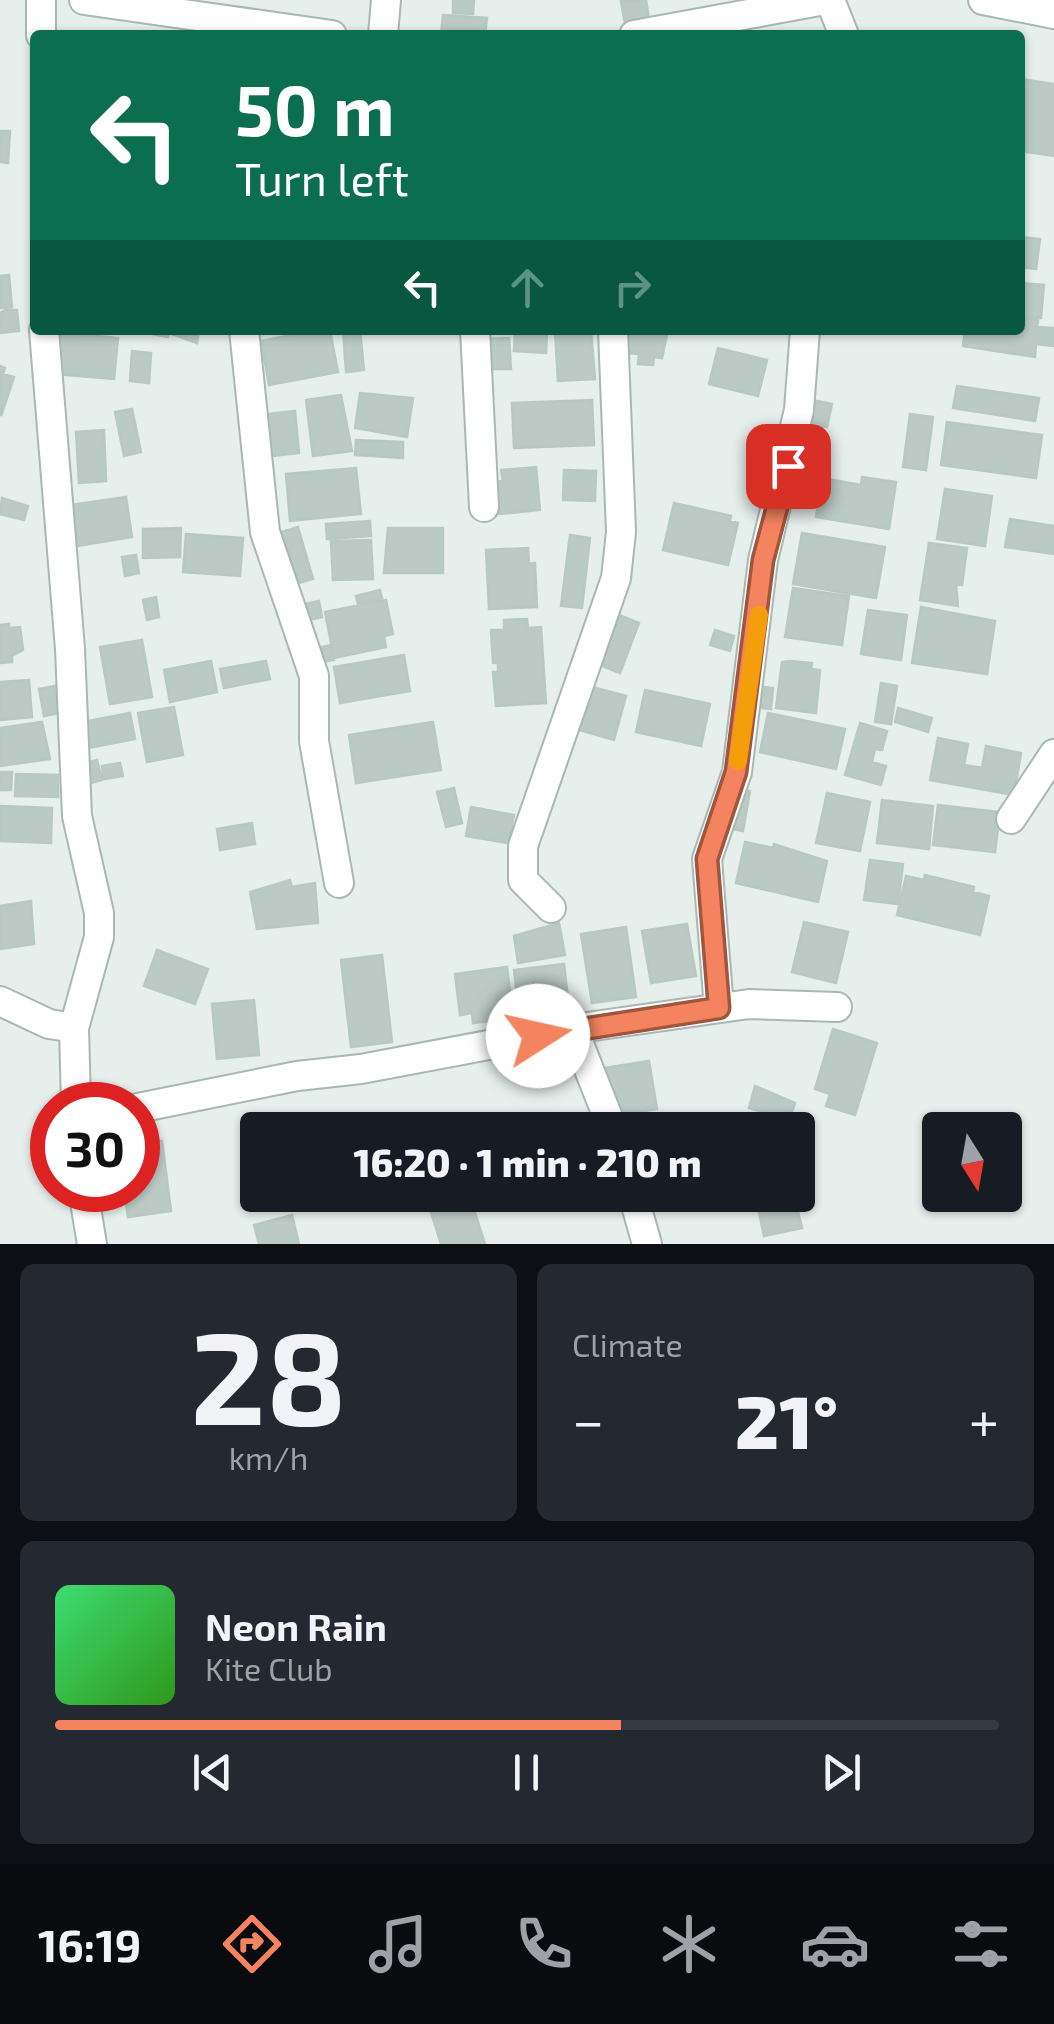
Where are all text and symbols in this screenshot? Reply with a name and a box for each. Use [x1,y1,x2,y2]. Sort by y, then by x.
text: 50 m [235,66,395,150]
icon: left [70,70,200,200]
text: Turn left [235,151,409,205]
icon: left [395,260,450,315]
icon: ahead [500,260,555,315]
icon: right [605,260,660,315]
pin [746,424,831,509]
icon: arrive [761,439,816,494]
position arrow [486,984,590,1088]
speed limit sign: 30 [30,1082,160,1212]
north arrow [922,1112,1022,1212]
map controls [922,1112,1022,1212]
text: 16:20 · 1 min · 210 m [353,1139,702,1185]
text: 28 [190,1295,347,1451]
text: Climate [572,1325,683,1363]
text: 21° [735,1374,838,1464]
text: − [572,1386,604,1452]
text: + [969,1386,999,1452]
text: km/h [229,1438,308,1476]
text: Neon Rain [205,1603,387,1649]
text: Kite Club [205,1649,333,1687]
icon: previous [185,1745,240,1800]
icon: pause [499,1745,554,1800]
icon: next [814,1745,869,1800]
icon: directions [217,1909,287,1979]
icon: music [363,1909,433,1979]
icon: phone [509,1909,579,1979]
icon: climate [654,1909,724,1979]
icon: car [800,1909,870,1979]
icon: filters [946,1909,1016,1979]
text: 16:19 [38,1917,141,1971]

